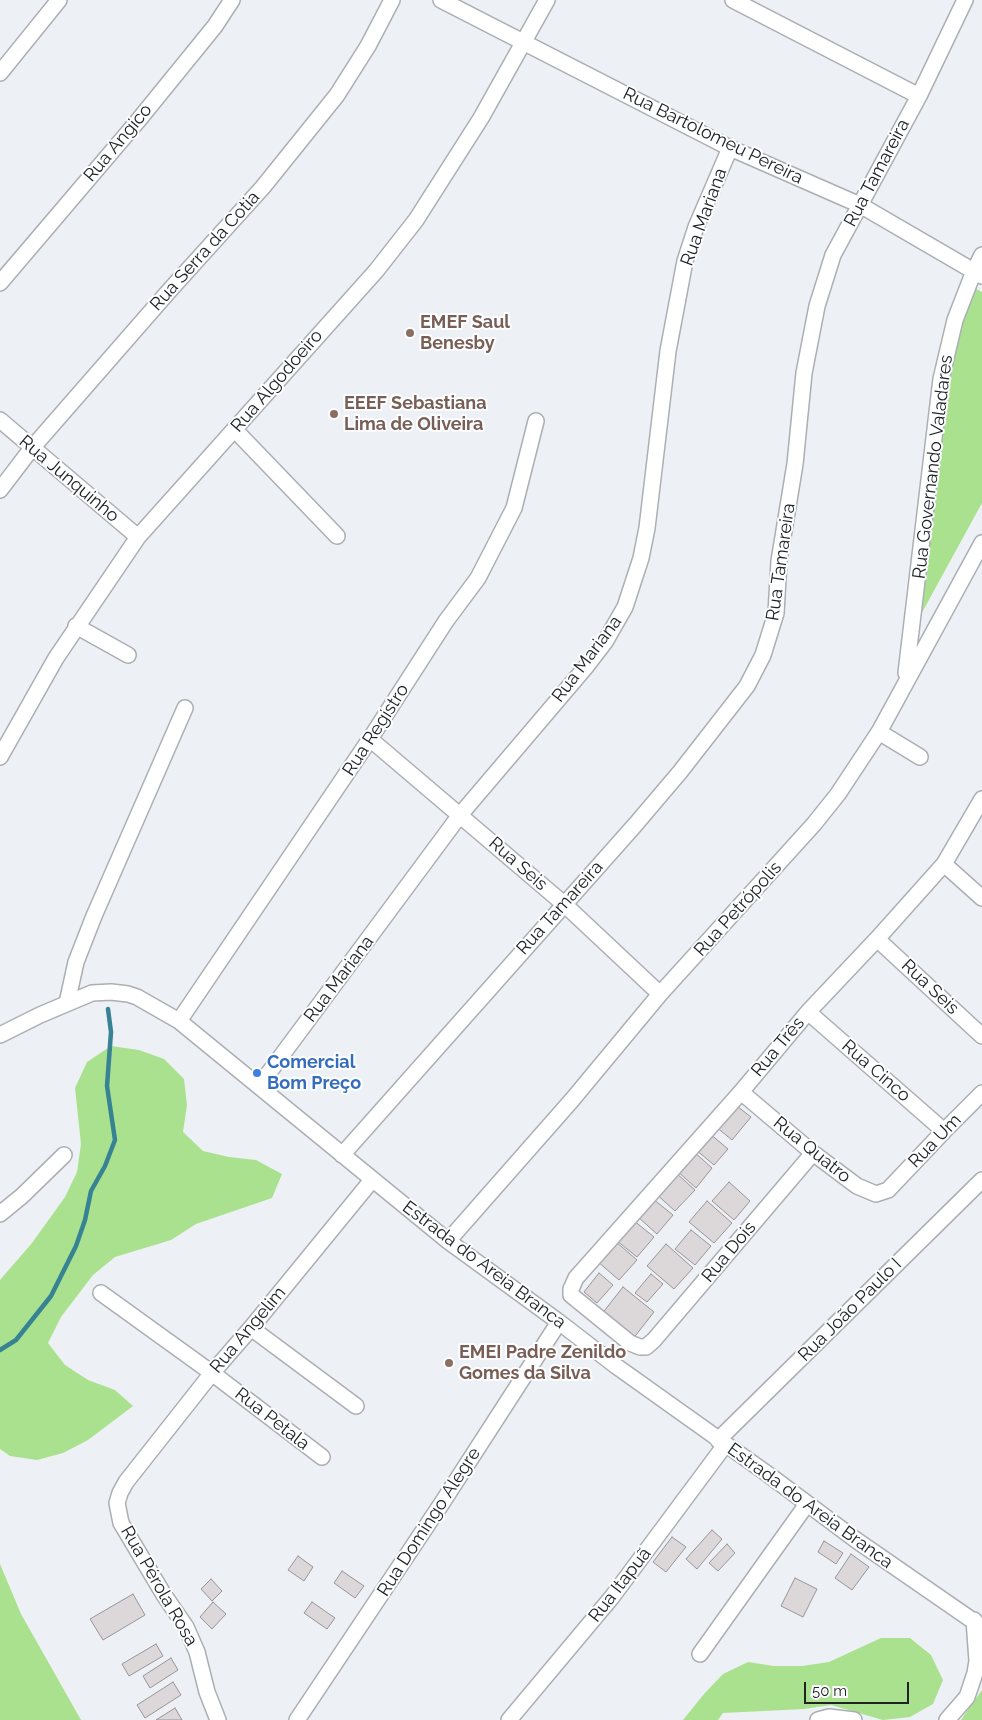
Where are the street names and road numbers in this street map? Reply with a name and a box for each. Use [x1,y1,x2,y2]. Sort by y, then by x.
street label: Rua Bartolomeu Pereira [619,83,807,189]
street label: Rua Angico [79,100,157,186]
street label: Rua Tamareira [840,116,914,230]
street label: Rua Mariana [676,165,732,269]
street label: Rua Serra da Cotia [146,187,264,315]
street label: Rua Algodoeiro [227,325,327,437]
street label: Rua Governando Valadares [909,354,957,580]
street label: Rua Junquinho [15,431,123,527]
street label: Rua Tamareira [762,502,800,622]
street label: Rua Mariana [548,612,626,706]
street label: Rua Registro [338,680,414,780]
street label: Rua Seis [484,833,552,895]
street label: Rua Tamareira [512,857,608,959]
street label: Rua Petrópolis [690,857,786,961]
street label: Rua Mariana [300,932,378,1026]
street label: Rua Seis [897,955,963,1019]
street label: Rua Três [747,1013,809,1081]
street label: Rua Cinco [837,1035,915,1107]
street label: Rua Um [904,1109,966,1173]
street label: Rua Quatro [769,1112,855,1188]
street label: Estrada do Areia Branca [398,1196,570,1334]
street label: Rua Dois [697,1217,761,1287]
street label: Rua João Paulo I [794,1254,906,1366]
street label: Rua Angelim [206,1282,290,1378]
street label: Rua Petala [230,1383,314,1455]
street label: Estrada do Areia Branca [723,1439,897,1573]
street label: Rua Domingo Alegre [373,1444,485,1600]
street label: Rua Pérola Rosa [116,1522,202,1650]
street label: Rua Itapuã [584,1543,656,1627]

